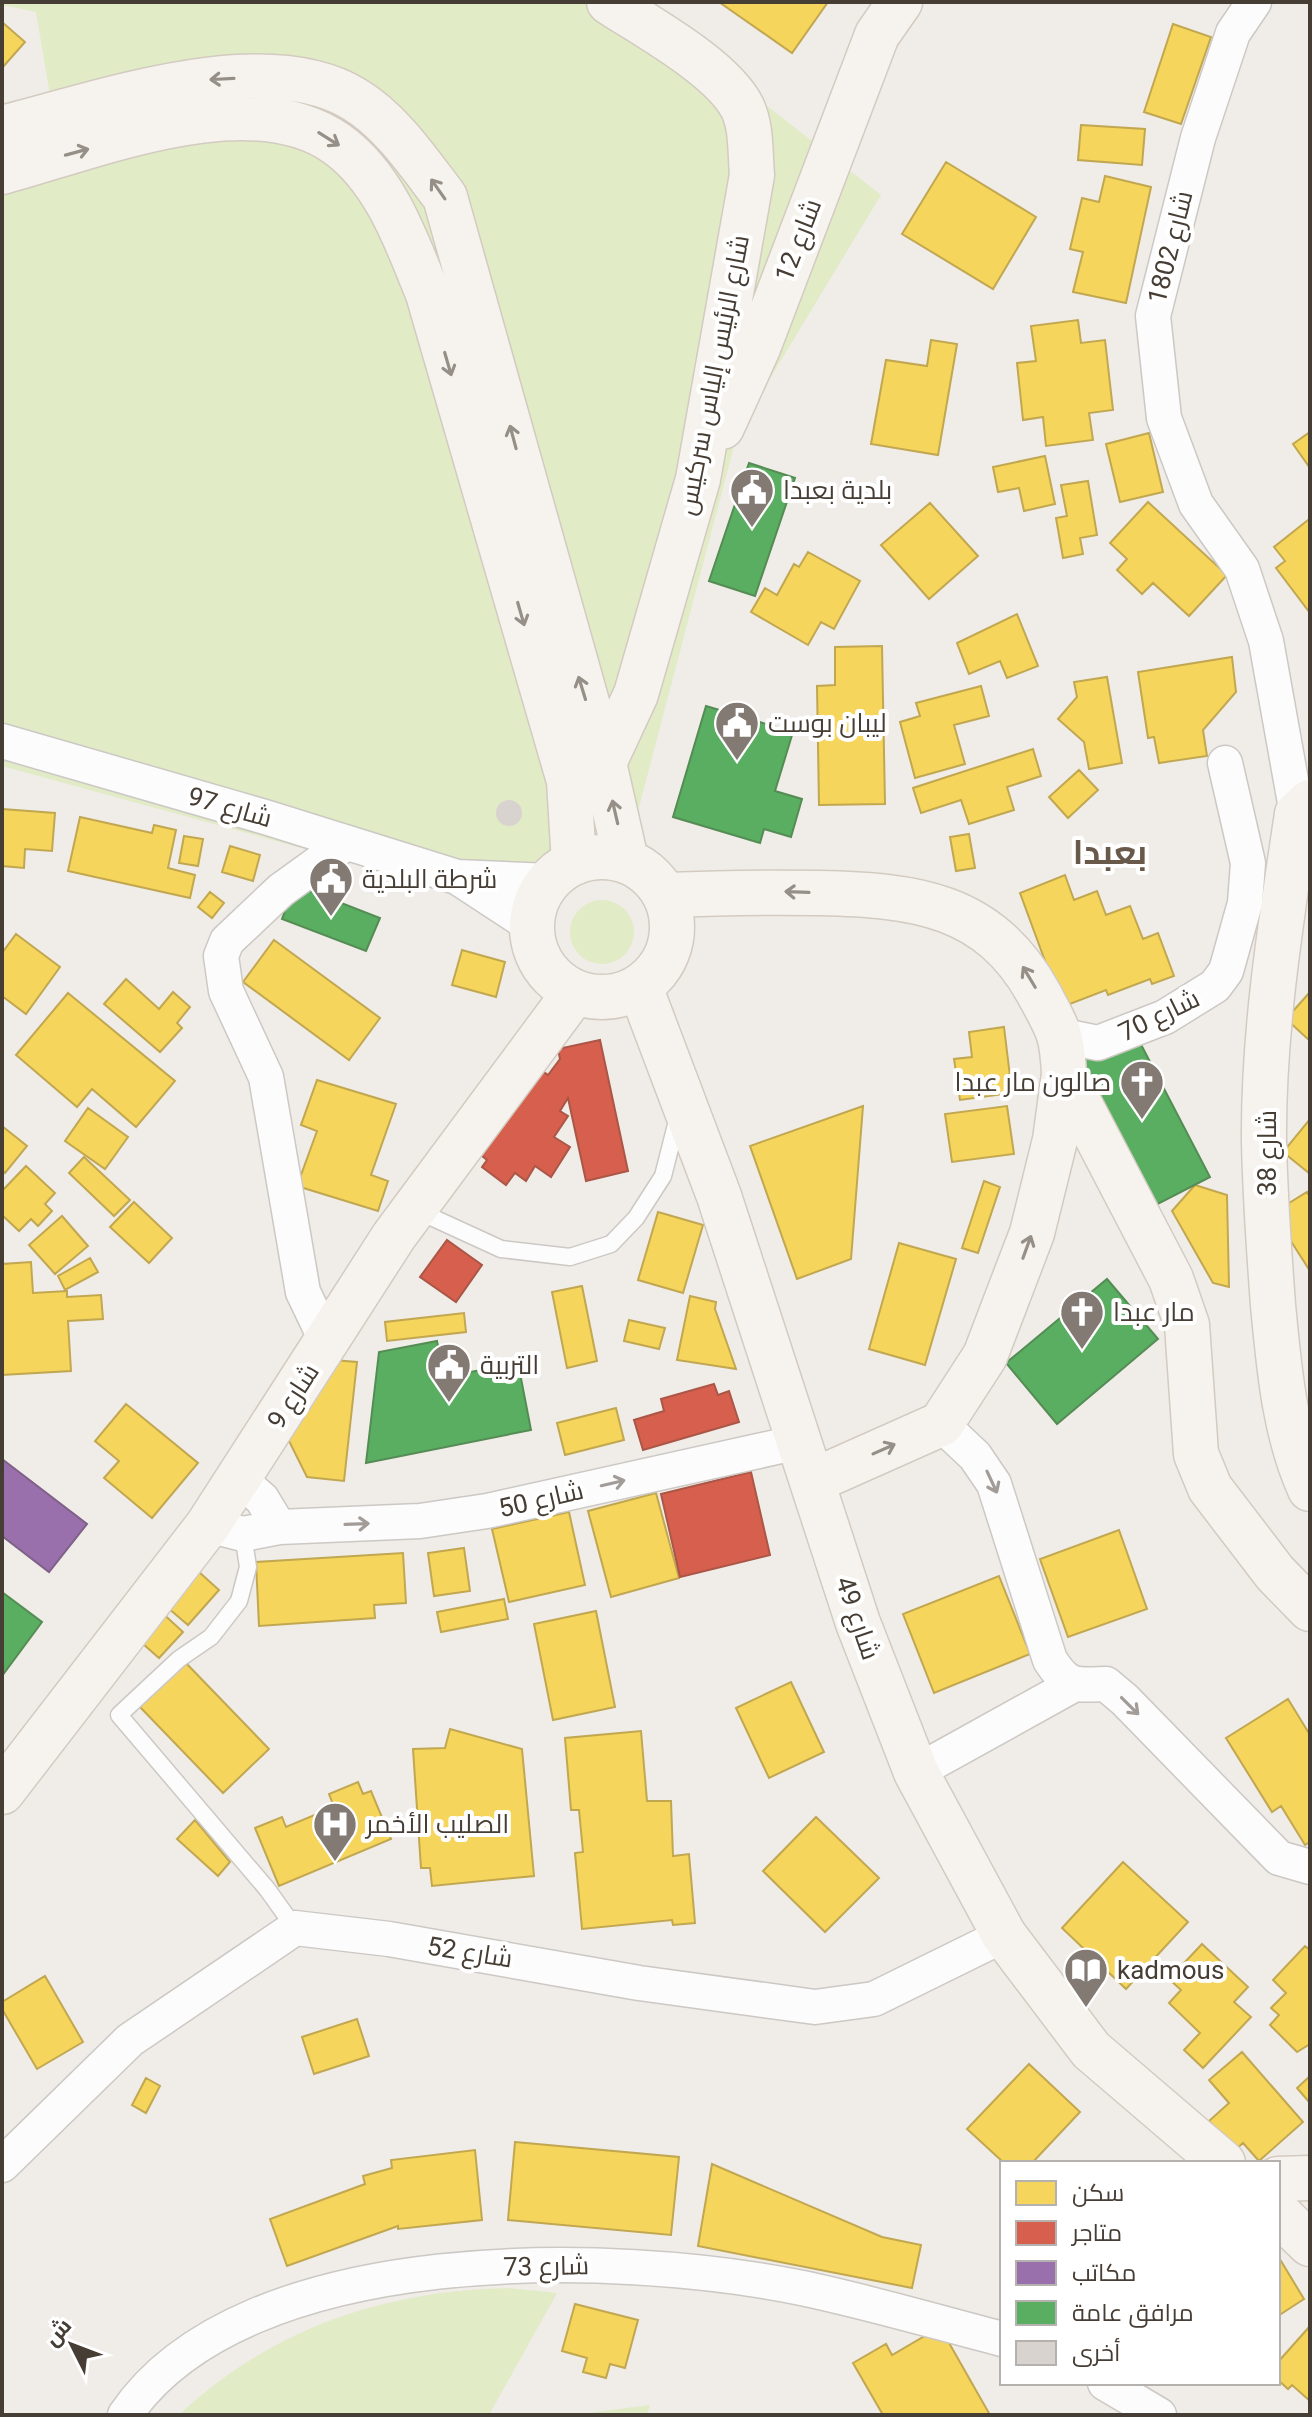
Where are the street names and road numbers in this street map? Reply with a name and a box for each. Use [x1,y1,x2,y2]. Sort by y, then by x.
street label: شارع 1802 [1142,187,1200,307]
street label: شارع 12 [769,194,829,286]
street label: شارع الرئيس إلياس سركيس [671,232,757,518]
street label: شارع 97 [184,781,275,835]
street label: شارع 70 [1114,983,1205,1049]
street label: شارع 38 [1252,1110,1284,1196]
street label: شارع 9 [261,1358,327,1435]
street label: شارع 50 [496,1475,587,1525]
street label: شارع 49 [828,1572,886,1664]
street label: شارع 52 [425,1930,515,1976]
street label: شارع 73 [503,2250,589,2284]

